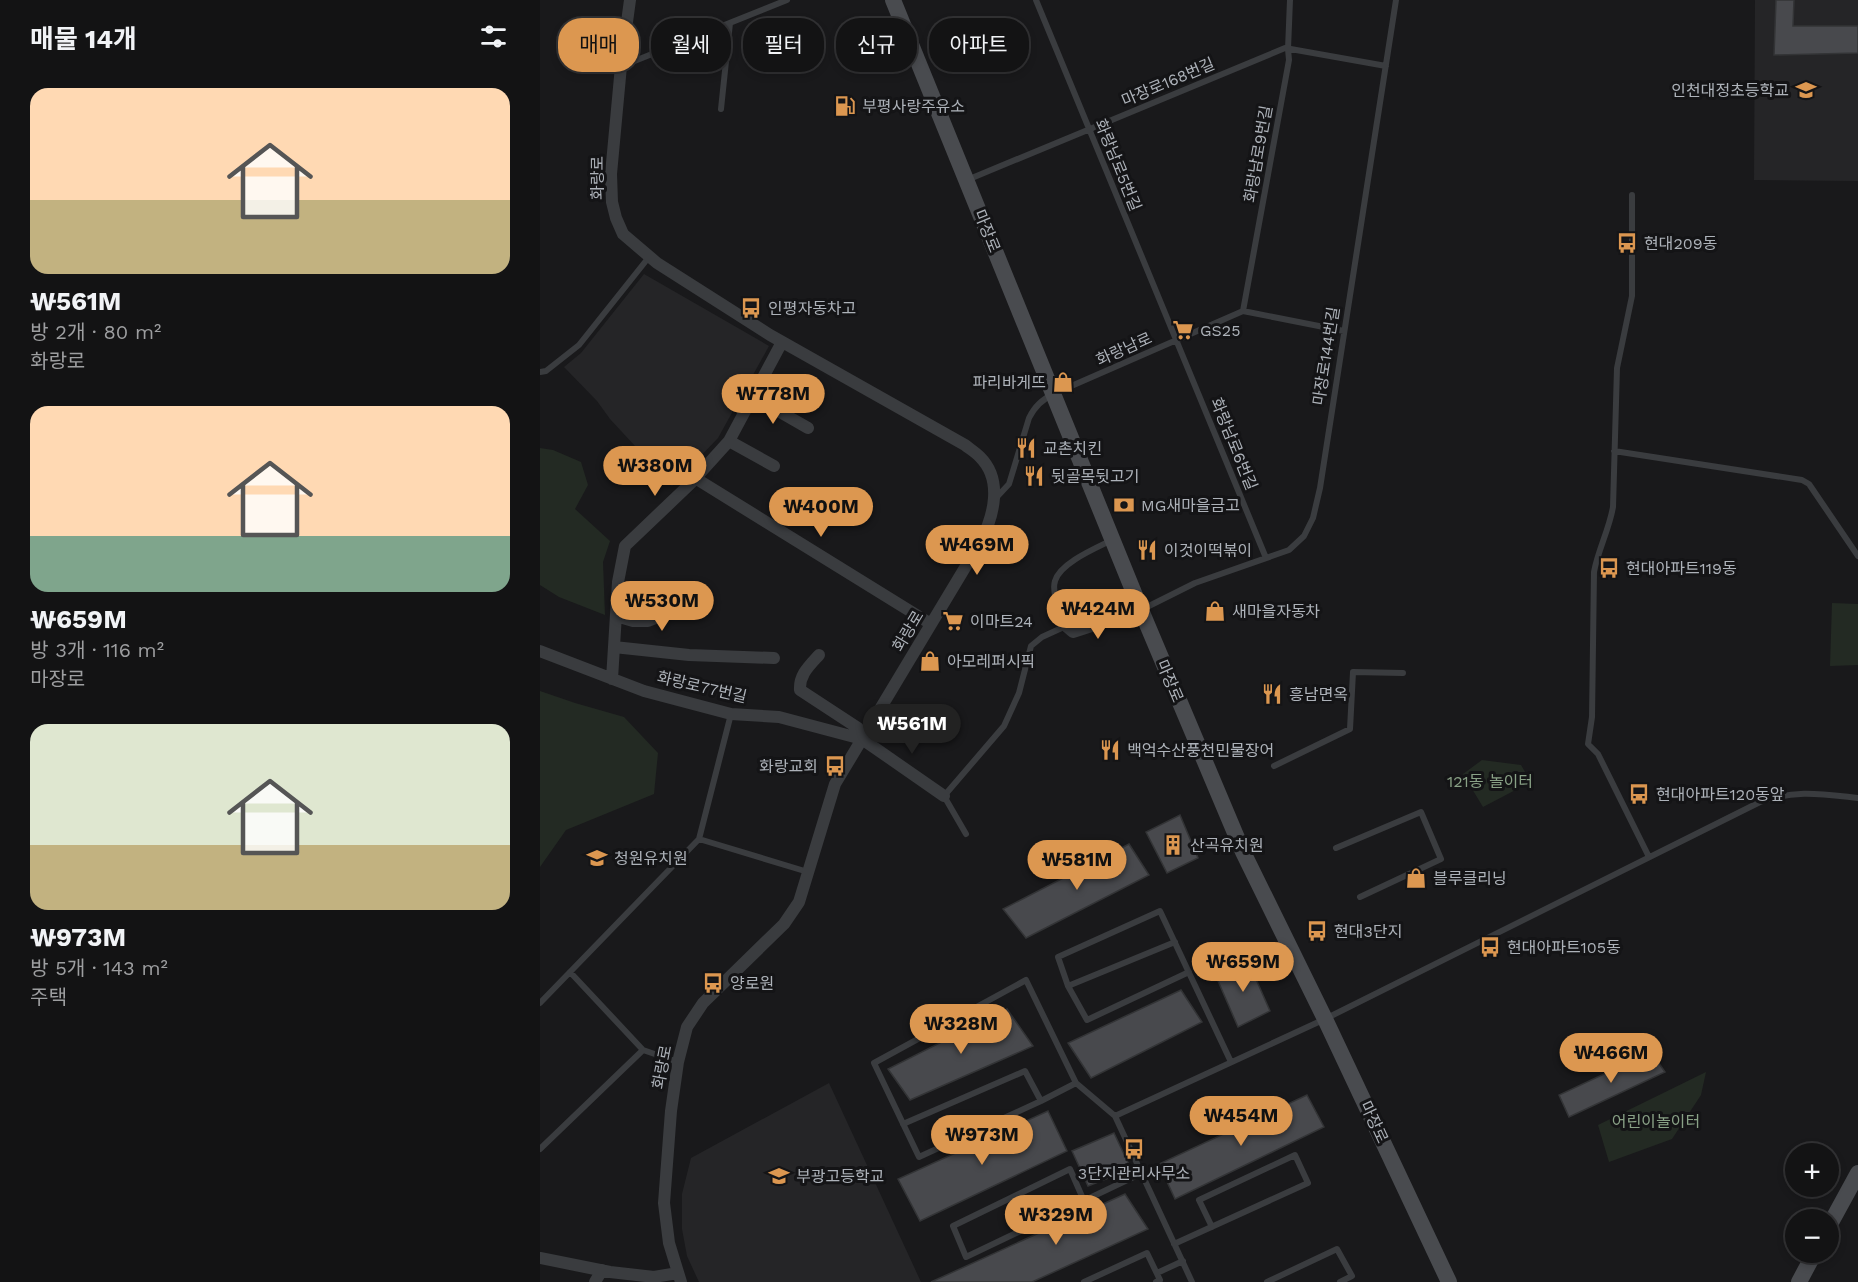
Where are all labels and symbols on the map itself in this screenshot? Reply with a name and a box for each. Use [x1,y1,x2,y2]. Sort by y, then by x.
street label: 마장로168번길 [1119,54,1217,110]
school or university icon: 인천대정초등학교 [1794,78,1818,102]
place label: 인천대정초등학교 [1671,81,1789,100]
fuel station icon: 부평사랑주유소 [833,94,857,118]
place label: 부평사랑주유소 [862,97,965,116]
street label: 화랑남로9번길 [1240,104,1276,204]
street label: 화랑남로5번길 [1091,116,1145,214]
street label: 화랑로 [588,156,607,200]
street label: 마장로 [970,207,1004,255]
bus stop icon: 현대209동 [1615,231,1639,255]
place label: 현대209동 [1644,234,1718,253]
bus stop icon: 인평자동차고 [739,296,763,320]
place label: 인평자동차고 [768,299,856,318]
street label: 마장로144번길 [1309,305,1343,407]
supermarket icon: GS25 [1171,318,1195,342]
place label: GS25 [1200,321,1240,340]
street label: 화랑남로 [1093,328,1155,370]
shop icon: 파리바게뜨 [1051,370,1075,394]
place label: 파리바게뜨 [972,373,1046,392]
pin: ₩778M [731,374,815,425]
street label: 화랑남로6번길 [1207,395,1261,493]
restaurant icon: 교촌치킨 [1014,436,1038,460]
place label: 교촌치킨 [1043,439,1102,458]
pin: ₩380M [613,446,697,497]
restaurant icon: 뒷골목뒷고기 [1022,464,1046,488]
place label: 뒷골목뒷고기 [1051,467,1139,486]
pin: ₩400M [779,487,863,538]
bank icon: MG새마을금고 [1112,493,1136,517]
place label: MG새마을금고 [1141,496,1240,515]
pin: ₩469M [935,525,1019,576]
restaurant icon: 이것이떡볶이 [1135,538,1159,562]
place label: 이것이떡볶이 [1164,541,1252,560]
bus stop icon: 현대아파트119동 [1597,556,1621,580]
place label: 현대아파트119동 [1626,559,1737,578]
pin: ₩530M [620,581,704,632]
pin: ₩424M [1056,589,1140,640]
shop icon: 새마을자동차 [1203,599,1227,623]
place label: 새마을자동차 [1232,602,1321,621]
street label: 화랑로 [888,607,928,655]
supermarket icon: 이마트24 [941,609,965,633]
place label: 이마트24 [970,612,1033,631]
shop icon: 아모레퍼시픽 [918,649,942,673]
place label: 아모레퍼시픽 [947,652,1035,671]
street label: 마장로 [1153,657,1187,705]
street label: 화랑로77번길 [655,667,749,707]
restaurant icon: 흥남면옥 [1260,682,1284,706]
place label: 흥남면옥 [1289,685,1348,704]
pin: ₩561M [870,704,954,755]
restaurant icon: 백억수산풍천민물장어 [1098,738,1122,762]
place label: 백억수산풍천민물장어 [1127,741,1274,760]
bus stop icon: 화랑교회 [823,754,847,778]
place label: 화랑교회 [759,757,818,776]
park label: 121동 놀이터 [1447,772,1533,791]
bus stop icon: 현대아파트120동앞 [1627,782,1651,806]
place label: 현대아파트120동앞 [1656,785,1785,804]
building icon: 산곡유치원 [1161,833,1185,857]
place label: 산곡유치원 [1190,836,1264,855]
pin: ₩581M [1035,840,1119,891]
school or university icon: 청원유치원 [585,846,609,870]
place label: 청원유치원 [614,849,688,868]
shop icon: 블루클리닝 [1404,866,1428,890]
place label: 블루클리닝 [1433,869,1507,888]
bus stop icon: 현대3단지 [1305,919,1329,943]
place label: 현대3단지 [1334,922,1402,941]
bus stop icon: 현대아파트105동 [1478,935,1502,959]
place label: 현대아파트105동 [1507,938,1621,957]
pin: ₩659M [1201,942,1285,993]
bus stop icon: 양로원 [701,971,725,995]
place label: 양로원 [730,974,774,993]
pin: ₩328M [919,1004,1003,1055]
pin: ₩466M [1569,1033,1653,1084]
street label: 화랑로 [648,1043,676,1090]
pin: ₩454M [1199,1096,1283,1147]
street label: 마장로 [1356,1098,1392,1146]
park label: 어린이놀이터 [1612,1112,1700,1131]
pin: ₩973M [940,1115,1024,1166]
bus stop icon: 3단지관리사무소 [1122,1137,1146,1161]
school or university icon: 부광고등학교 [767,1164,791,1188]
place label: 3단지관리사무소 [1078,1164,1190,1183]
place label: 부광고등학교 [796,1167,884,1186]
pin: ₩329M [1014,1195,1098,1246]

